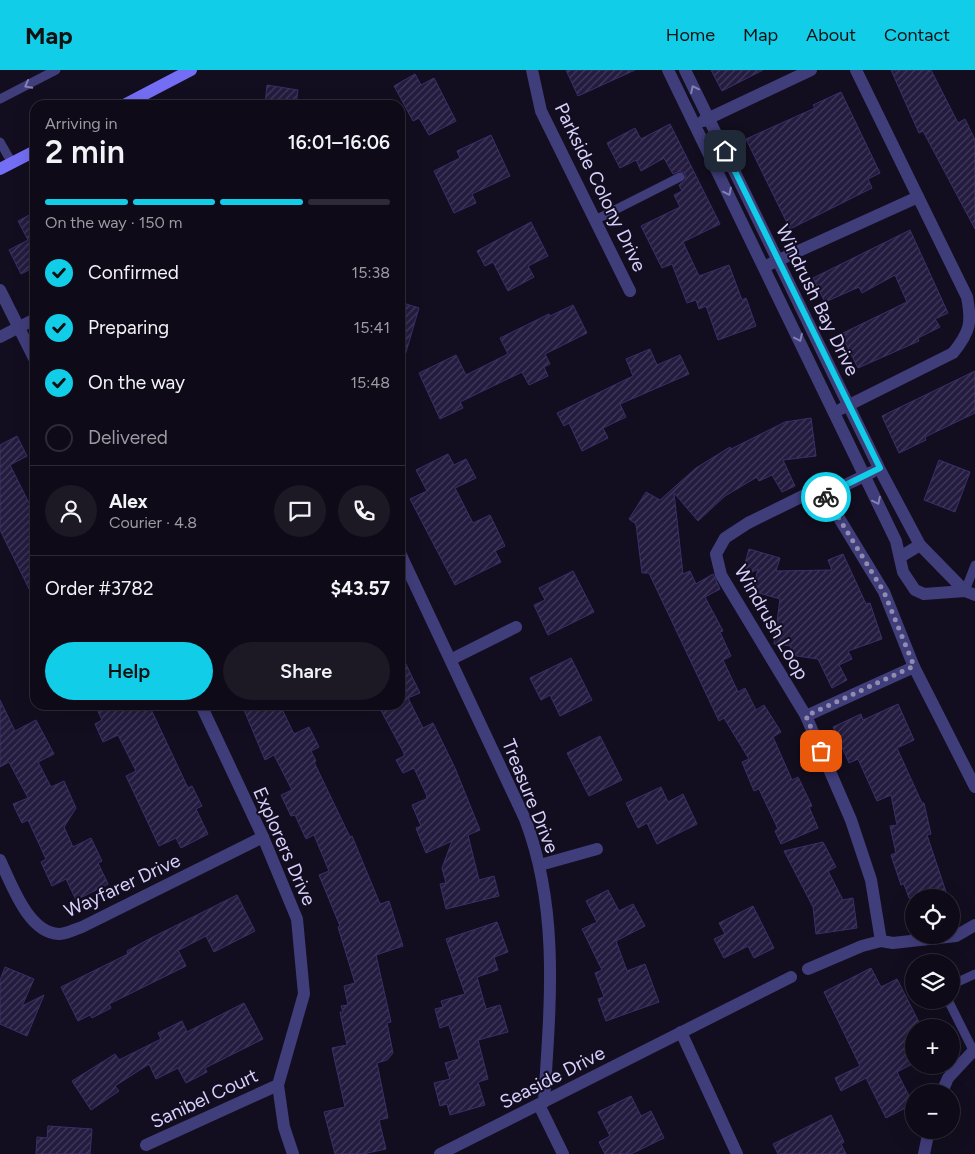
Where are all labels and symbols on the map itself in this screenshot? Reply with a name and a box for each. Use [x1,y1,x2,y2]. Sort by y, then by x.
one-way arrow [24,79,33,89]
one-way arrow [691,85,701,94]
street label: Parkside Colony Drive [550,99,651,275]
pin [704,130,746,172]
one-way arrow [722,187,732,196]
street label: Windrush Bay Drive [771,221,864,380]
one-way arrow [793,333,804,342]
courier [801,472,851,522]
one-way arrow [871,496,881,505]
street label: Windrush Loop [729,561,814,684]
pin [800,730,842,772]
street label: Treasure Drive [497,736,564,857]
street label: Explorers Drive [248,783,321,909]
street label: Wayfarer Drive [60,849,184,922]
street label: Seaside Drive [496,1041,609,1114]
street label: Sanibel Court [147,1064,261,1133]

